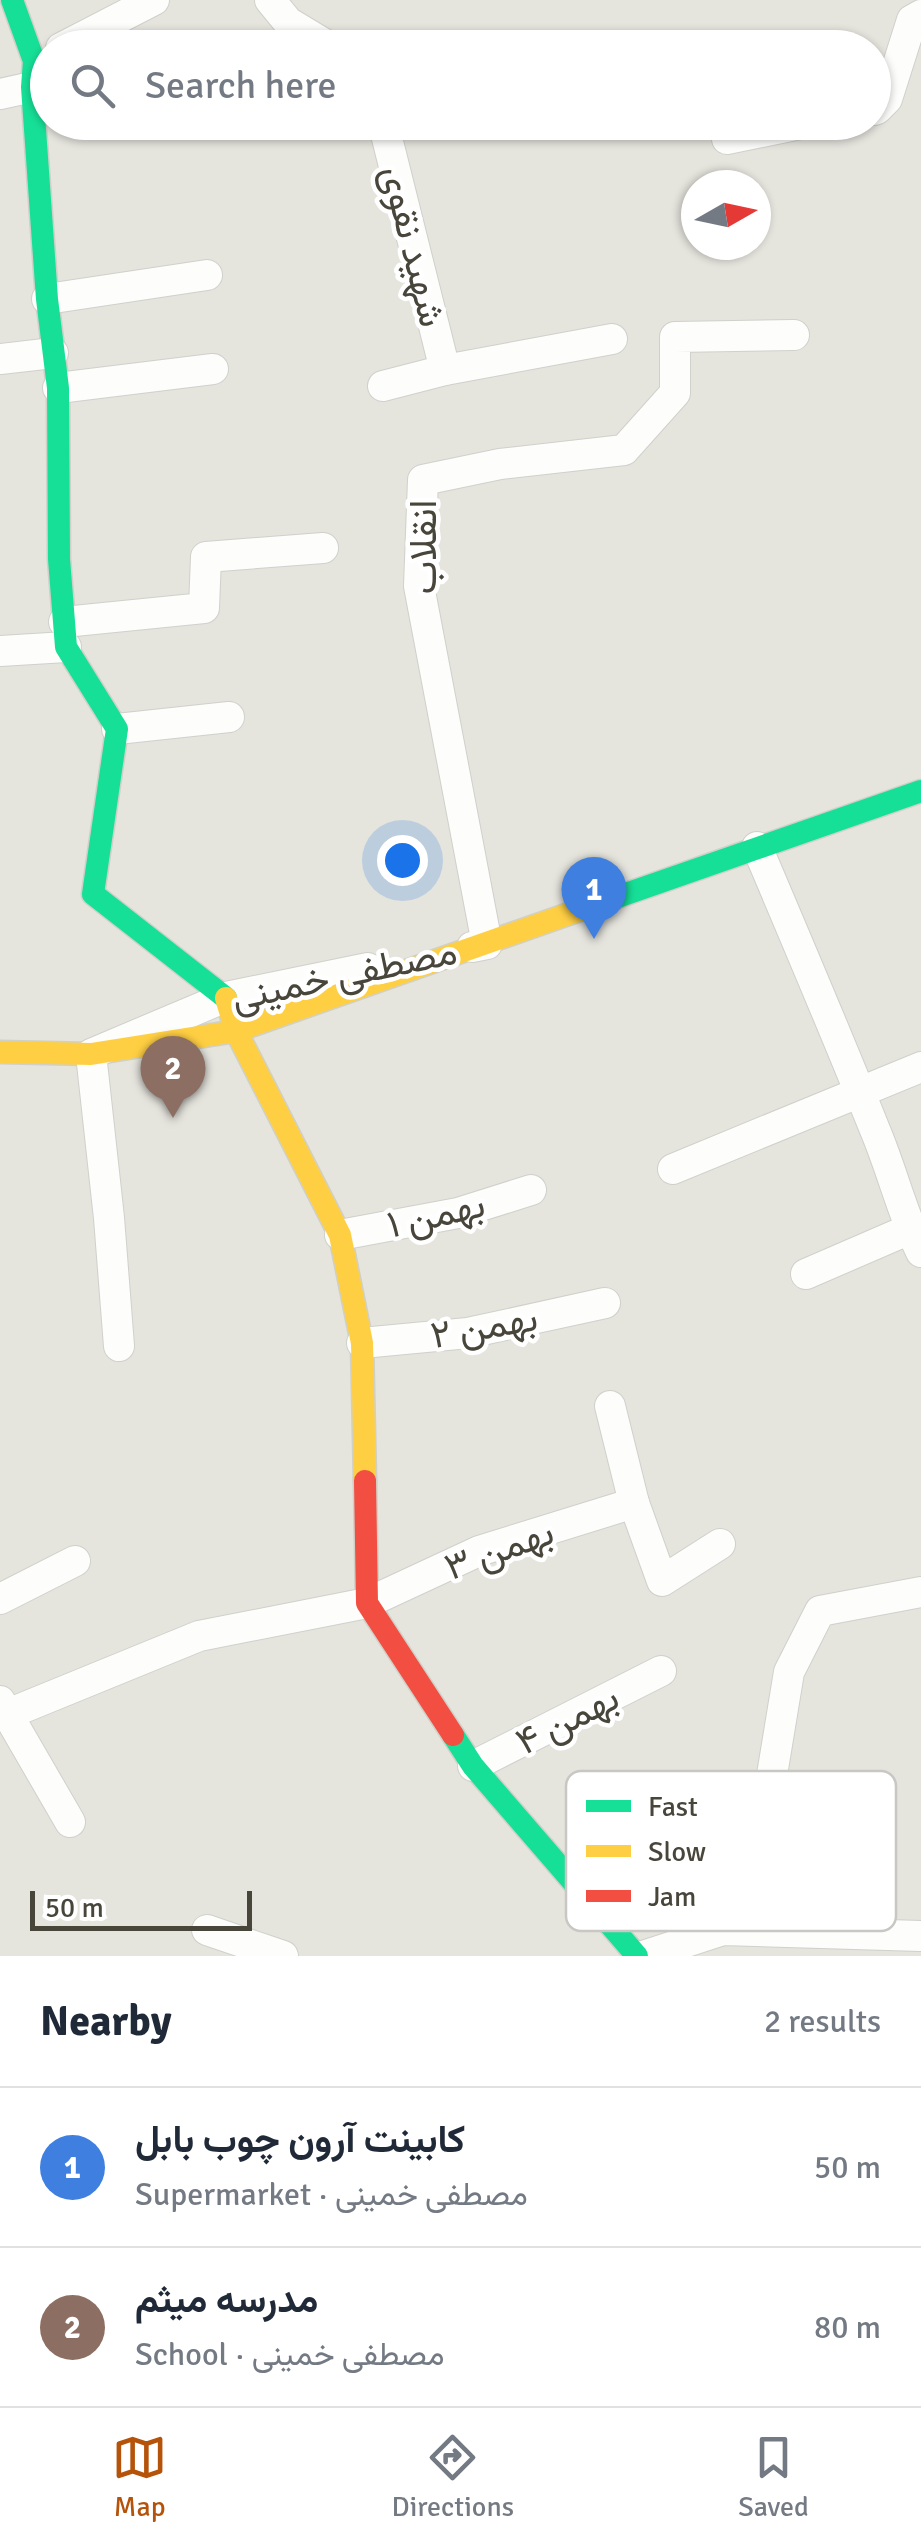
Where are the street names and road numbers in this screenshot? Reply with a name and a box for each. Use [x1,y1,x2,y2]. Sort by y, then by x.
street label: شهید نقوی [371,161,456,332]
street label: انقلاب [400,500,447,594]
street label: مصطفی خمینی [227,928,461,1021]
street label: بهمن ۱ [383,1180,489,1248]
street label: بهمن ۲ [427,1294,541,1359]
street label: بهمن ۳ [438,1508,560,1591]
street label: بهمن ۴ [508,1674,627,1765]

